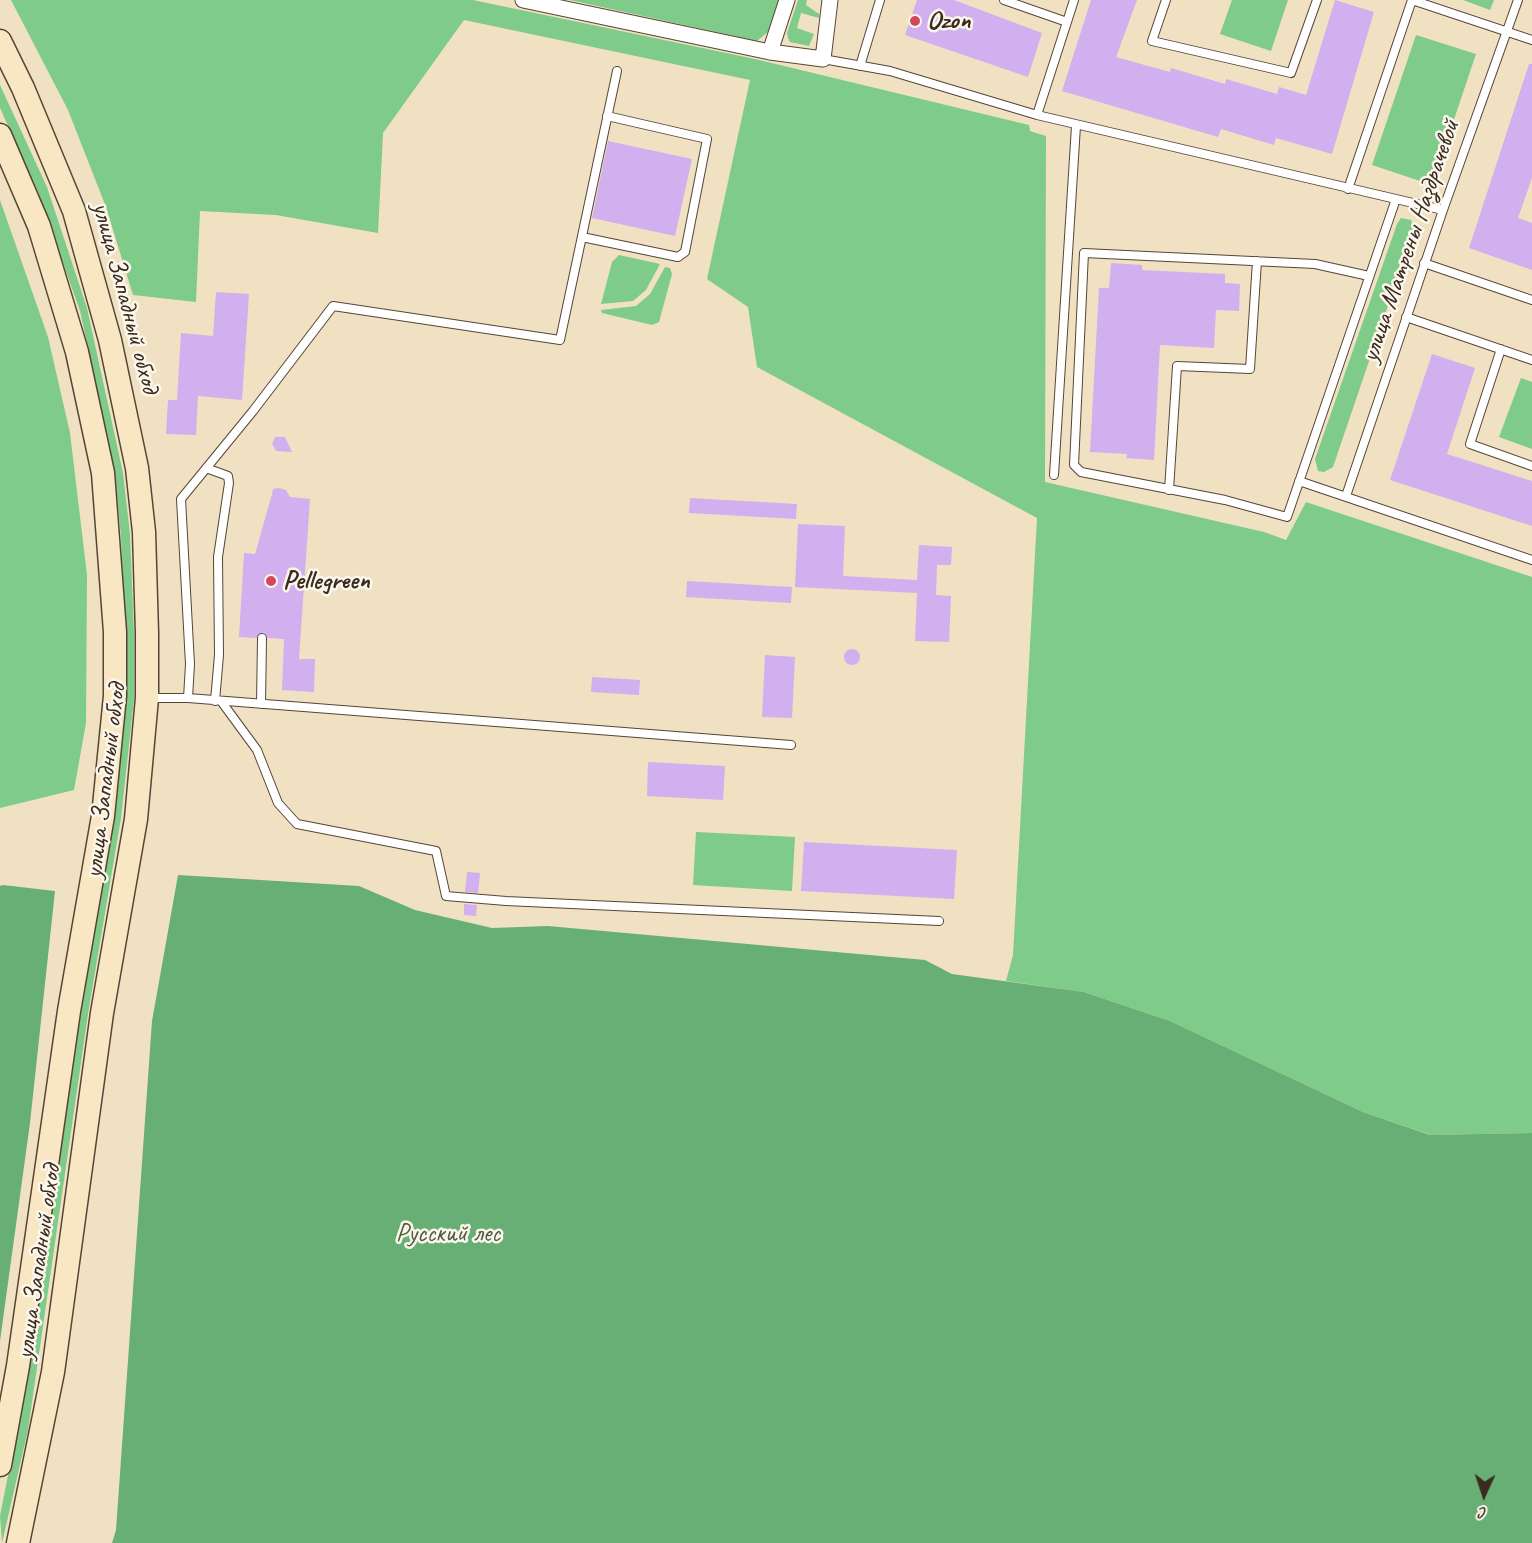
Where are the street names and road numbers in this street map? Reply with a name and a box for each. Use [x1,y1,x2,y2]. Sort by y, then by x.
street label: улица Матрены Наздрачевой [1355,116,1467,366]
street label: улица Западный обход [85,199,165,397]
street label: улица Западный обход [79,682,133,880]
street label: улица Западный обход [10,1163,68,1361]

